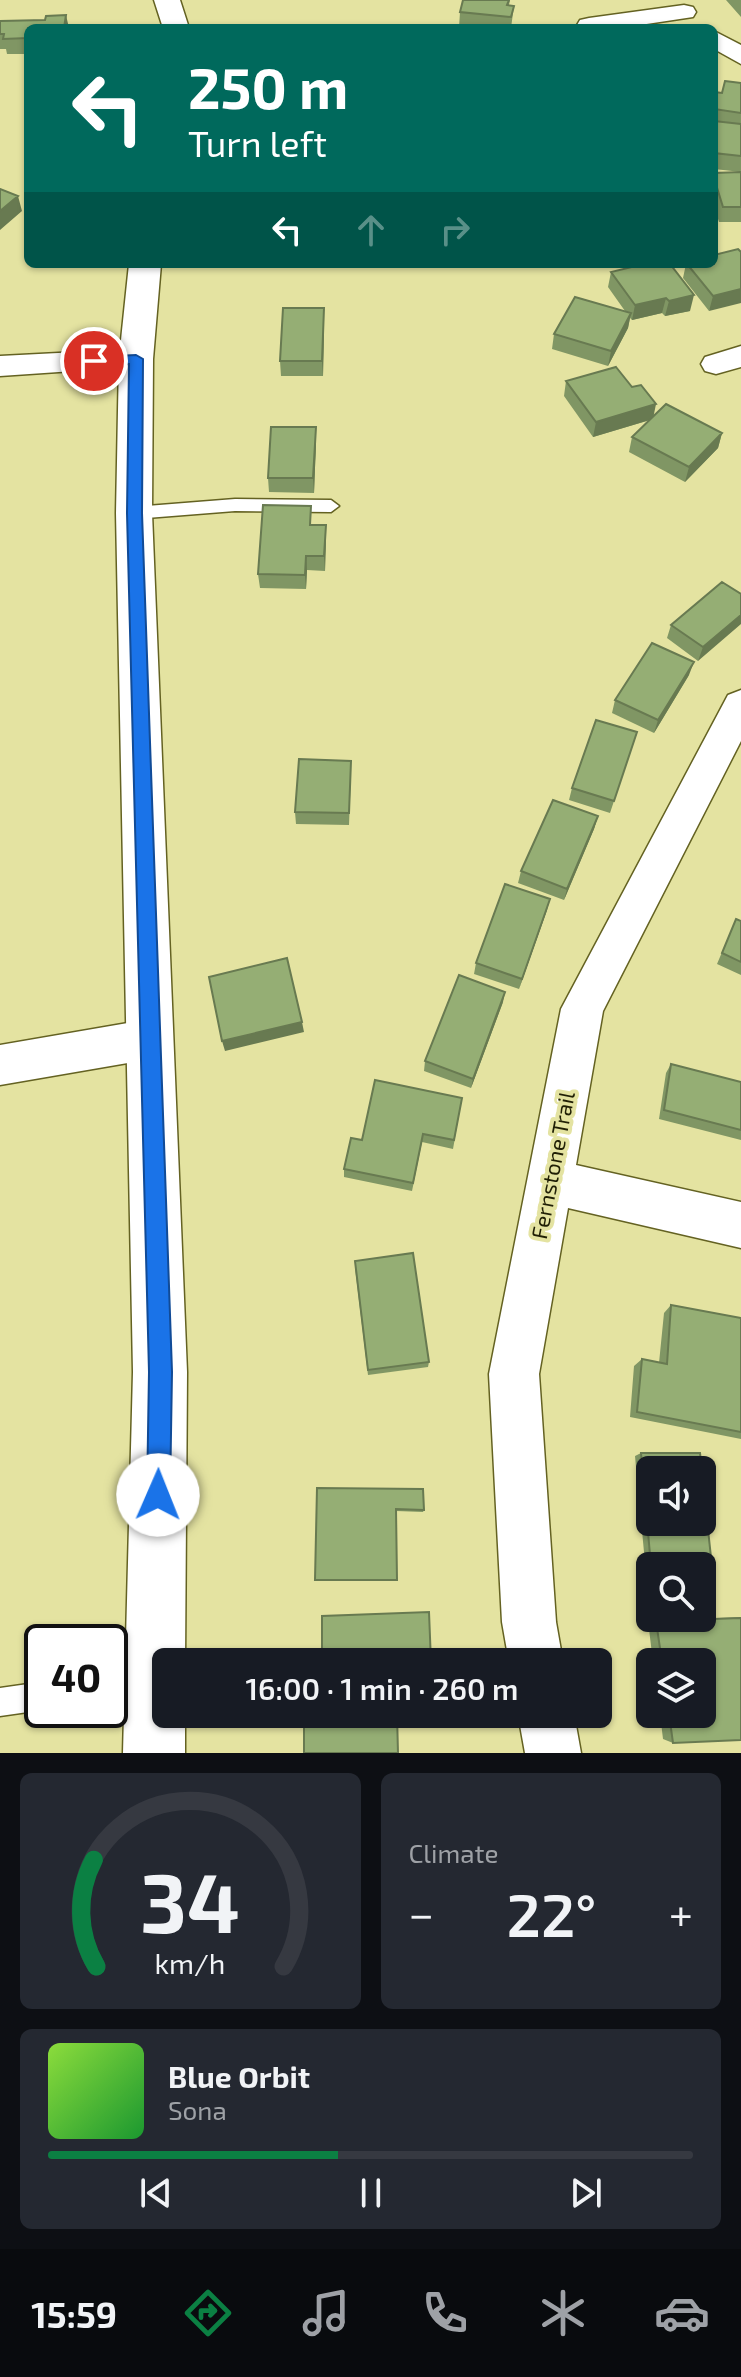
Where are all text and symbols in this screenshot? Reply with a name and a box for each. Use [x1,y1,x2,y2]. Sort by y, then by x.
text: 250 m [188,53,348,120]
icon: left [56,56,160,160]
text: Turn left [188,121,327,164]
icon: left [265,208,309,252]
icon: ahead [349,208,393,252]
icon: right [433,208,477,252]
pin [60,327,128,395]
icon: arrive [72,339,116,383]
street label: Fernstone Trail [525,1089,579,1241]
position arrow [116,1453,200,1537]
map controls [636,1456,716,1728]
button: sound [636,1456,716,1536]
button: search [636,1552,716,1632]
speed limit sign: 40 [24,1624,128,1728]
button: layers [636,1648,716,1728]
text: 16:00 · 1 min · 260 m [246,1670,518,1706]
text: Climate [409,1837,498,1868]
text: 34 [140,1850,240,1950]
text: 22° [507,1877,596,1949]
text: − [409,1886,434,1939]
text: + [669,1886,693,1939]
text: km/h [155,1945,226,1980]
text: Blue Orbit [168,2058,310,2094]
text: Sona [168,2094,227,2125]
icon: previous [134,2171,178,2215]
icon: pause [349,2171,393,2215]
icon: next [564,2171,608,2215]
icon: directions [180,2285,236,2341]
icon: music [298,2285,354,2341]
icon: phone [417,2285,473,2341]
icon: climate [535,2285,591,2341]
icon: car [654,2285,710,2341]
text: 15:59 [31,2292,117,2335]

